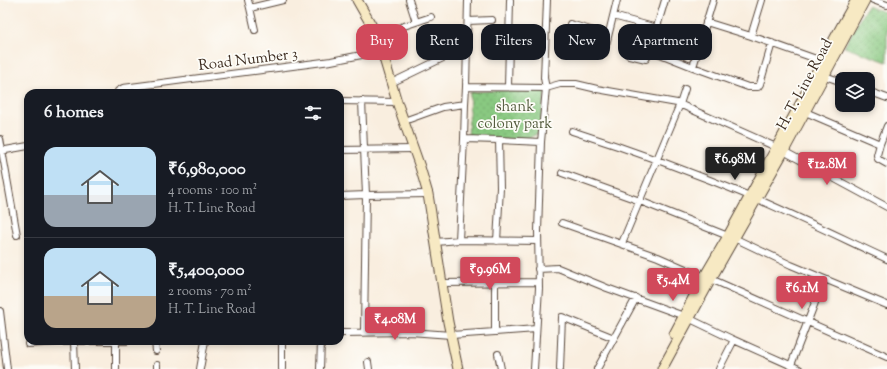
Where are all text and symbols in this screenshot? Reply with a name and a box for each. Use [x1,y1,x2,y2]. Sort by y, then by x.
chip: Buy [356,24,408,60]
chip: Rent [416,24,473,60]
chip: Filters [481,24,546,60]
chip: New [554,24,610,60]
chip: Apartment [618,24,712,60]
street label: H. T. Line Road [772,35,839,134]
street label: Road Number 3 [197,44,299,77]
map controls [835,72,875,112]
button: layers [835,72,875,112]
park label: shank colony park [477,97,553,135]
text: 6 homes [44,101,104,125]
icon: filters [302,102,324,124]
pin: ₹6.98M [702,147,768,181]
text: ₹6.98M [714,151,756,169]
pin: ₹12.8M [794,152,860,186]
text: ₹12.8M [807,156,847,174]
text: ₹6,980,000 [168,158,246,182]
icon: home [76,163,124,211]
text: 4 rooms · 100 m² [168,182,257,200]
text: H. T. Line Road [168,200,256,218]
pin: ₹9.96M [457,257,523,291]
text: ₹5,400,000 [168,259,244,283]
text: ₹9.96M [469,261,511,279]
icon: home [76,264,124,312]
pin: ₹5.4M [645,268,701,302]
text: ₹5.4M [656,272,690,290]
pin: ₹6.1M [774,276,830,310]
text: ₹6.1M [785,280,819,298]
text: 2 rooms · 70 m² [168,283,252,301]
text: H. T. Line Road [168,301,256,319]
pin: ₹4.08M [362,307,428,341]
text: ₹4.08M [374,311,416,329]

